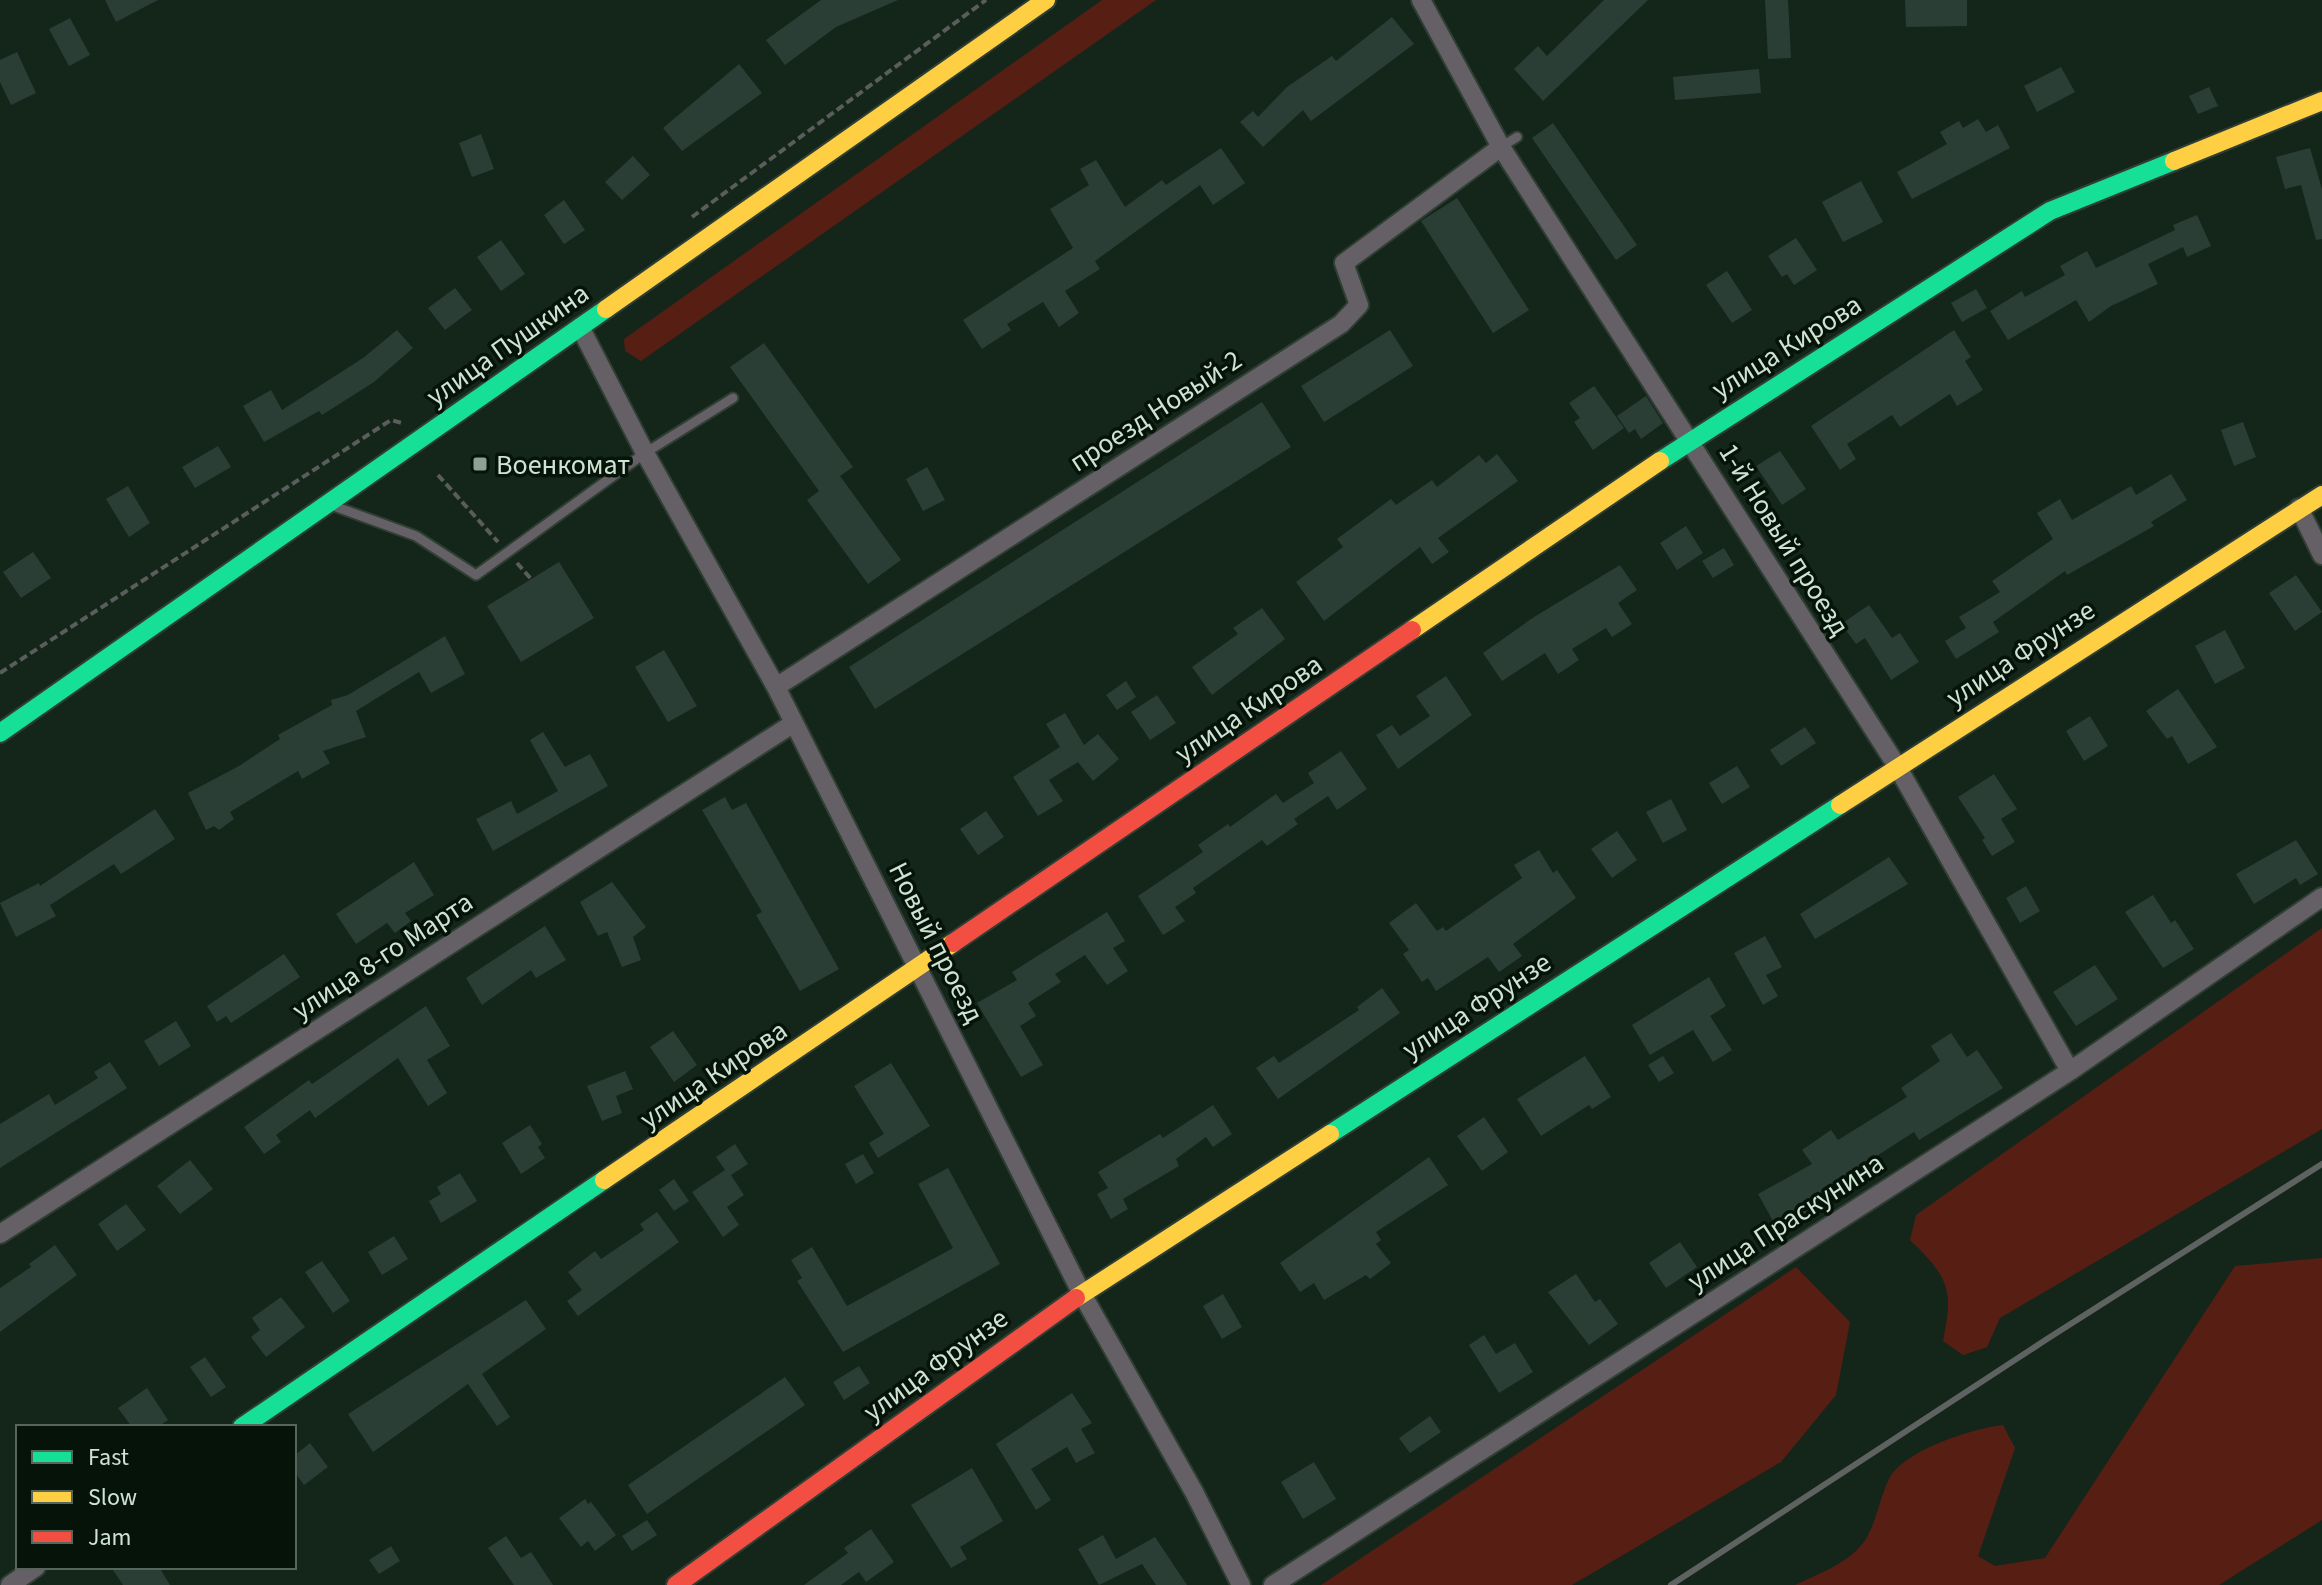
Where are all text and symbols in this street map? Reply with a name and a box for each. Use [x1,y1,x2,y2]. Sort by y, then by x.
street label: улица Пушкина [418,274,597,416]
street label: улица Кирова [1704,285,1869,409]
street label: проезд Новый-2 [1061,340,1250,482]
street label: 1-й Новый проезд [1709,436,1859,643]
place label: Военкомат [496,445,630,485]
marker: Военкомат [471,455,489,473]
street label: улица Фрунзе [1938,591,2103,717]
street label: улица Кирова [1167,645,1330,773]
street label: Новый проезд [878,855,994,1030]
street label: улица 8-го Марта [284,882,481,1029]
street label: улица Фрунзе [1394,943,1559,1069]
street label: улица Кирова [632,1011,795,1139]
street label: улица Праскунина [1679,1143,1892,1300]
street label: улица Фрунзе [855,1299,1016,1431]
legend [16,1425,296,1569]
text: Fast [88,1440,129,1475]
text: Slow [88,1480,137,1515]
text: Jam [88,1520,132,1555]

